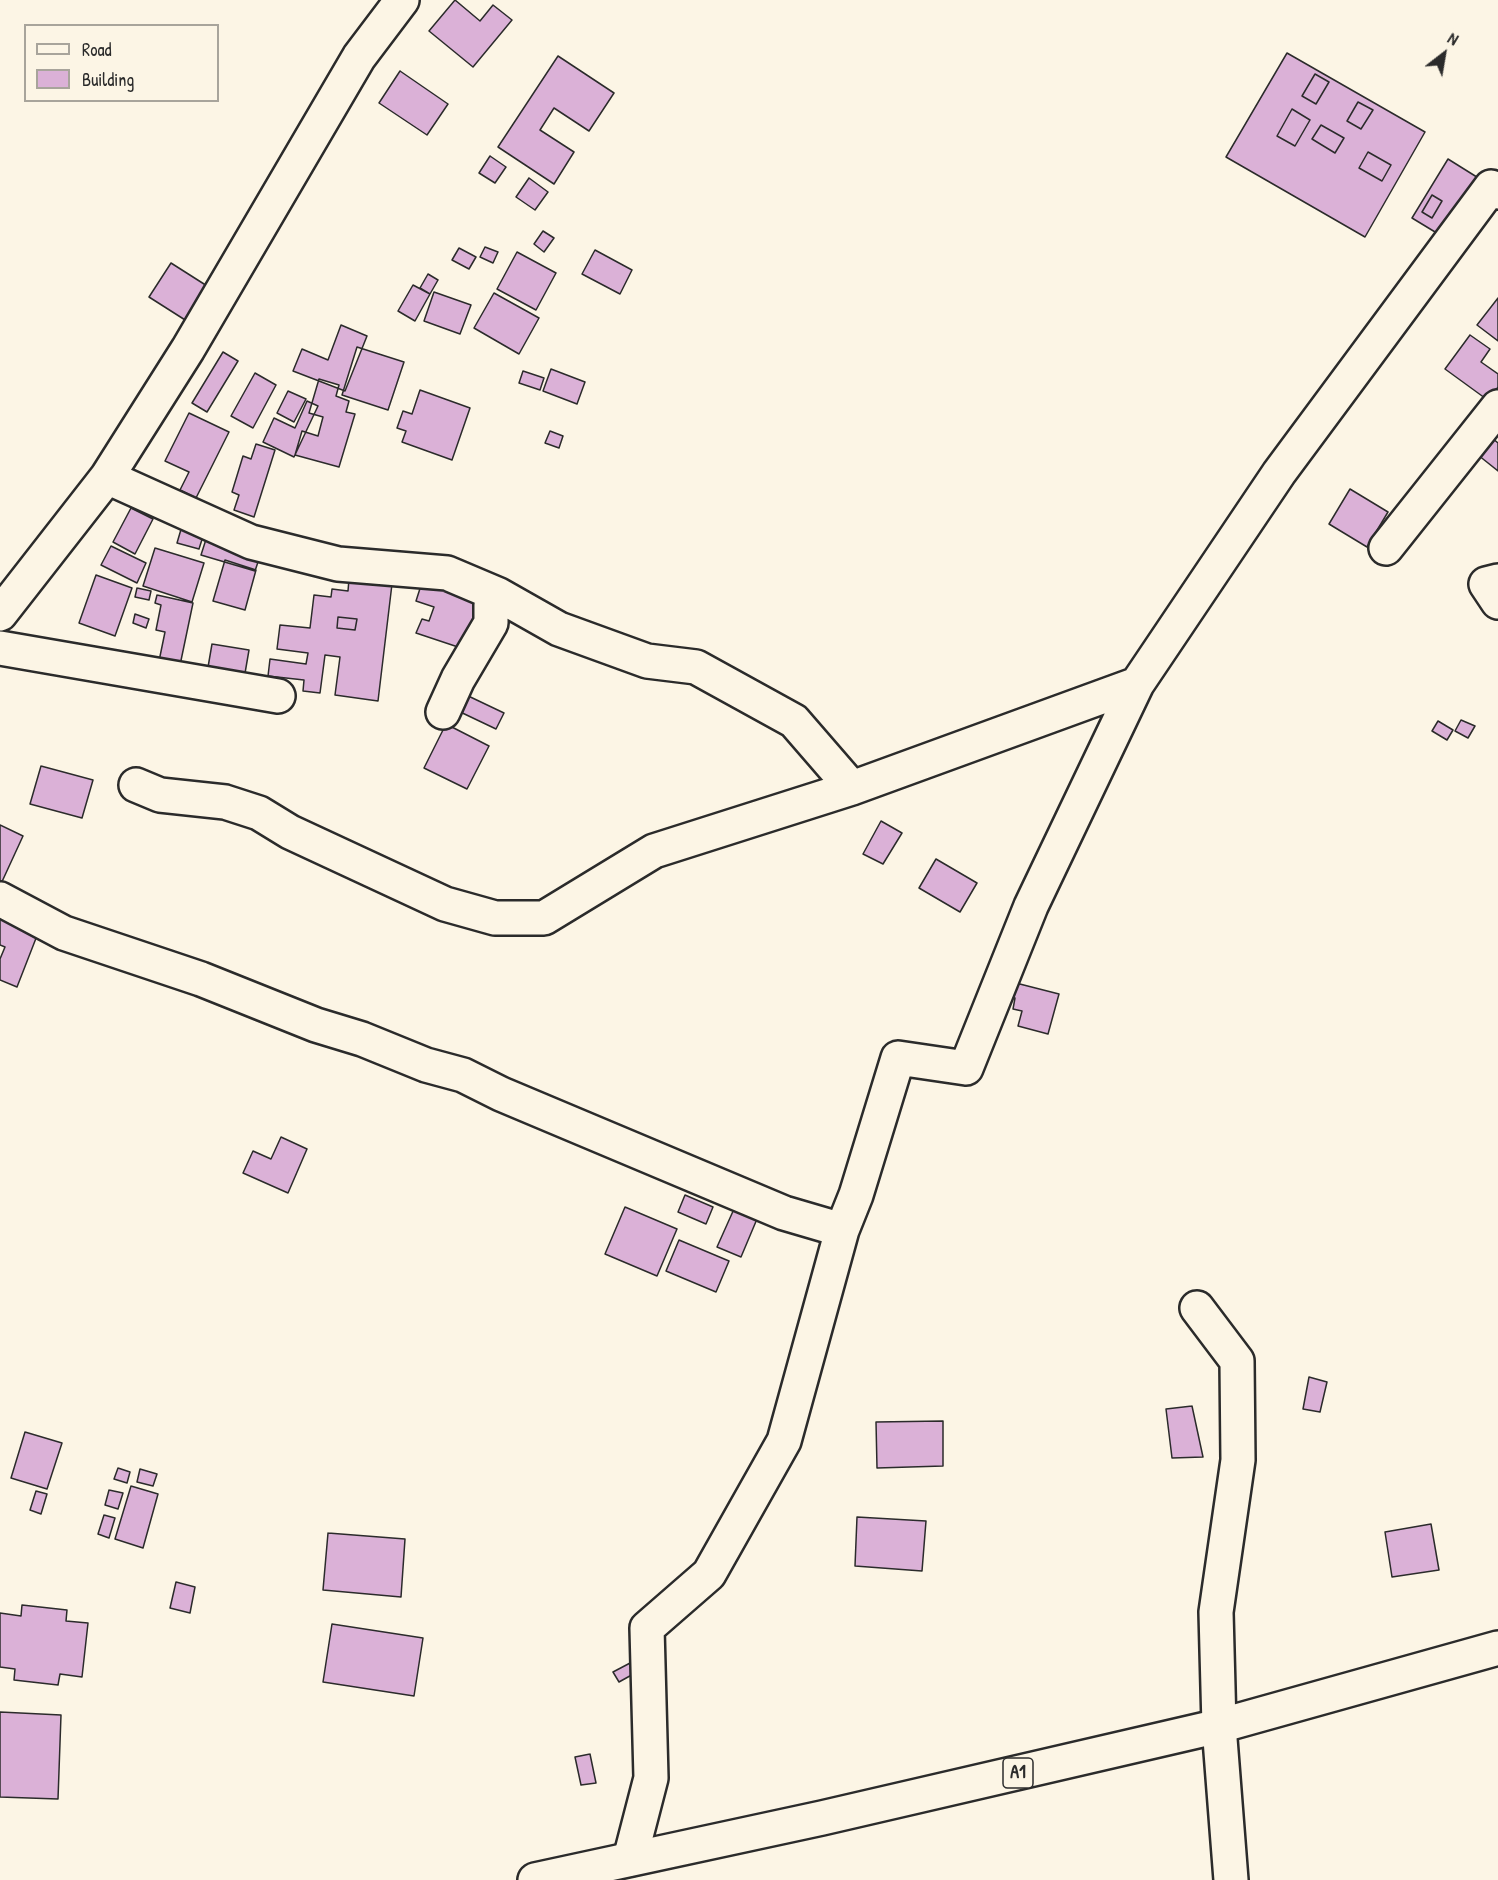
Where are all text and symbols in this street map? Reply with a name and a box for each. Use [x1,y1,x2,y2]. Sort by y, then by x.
legend [24,24,219,102]
north arrow [1414,24,1474,84]
text: N [1444,27,1463,50]
text: Road [82,37,112,62]
text: Building [82,67,134,92]
road number: A1 [1003,1758,1033,1788]

